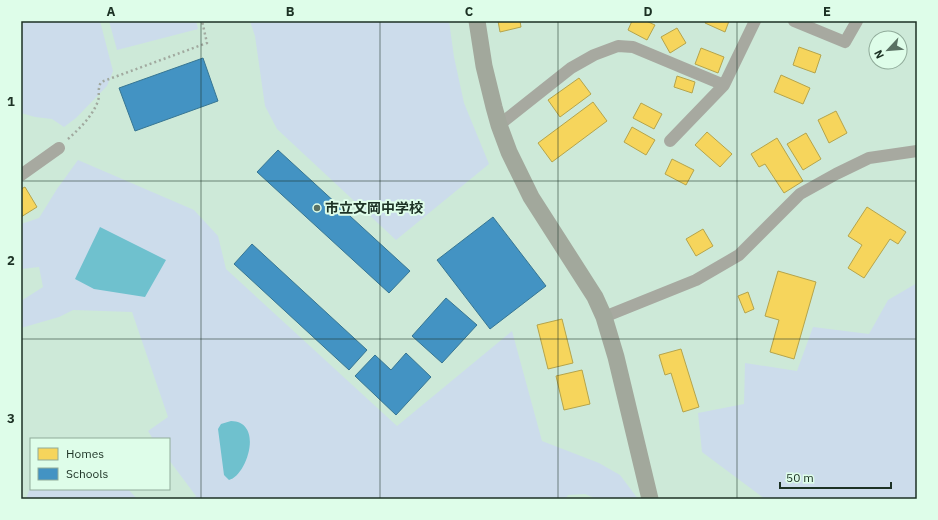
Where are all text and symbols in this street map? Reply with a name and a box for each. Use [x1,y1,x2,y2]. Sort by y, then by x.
text: A [107,3,116,20]
text: B [286,3,295,20]
text: C [465,3,474,20]
text: D [643,3,653,20]
text: E [823,3,831,20]
north arrow [868,30,908,70]
text: N [871,48,887,61]
text: 1 [7,93,15,110]
place label: 市立文岡中学校 [325,199,423,217]
marker: 市立文岡中学校 [312,203,322,213]
text: 2 [7,252,15,269]
text: 3 [7,410,15,427]
legend [30,438,170,490]
text: Homes [66,446,104,461]
scale bar [780,464,891,490]
text: Schools [66,466,109,481]
text: 50 m [786,470,814,485]

